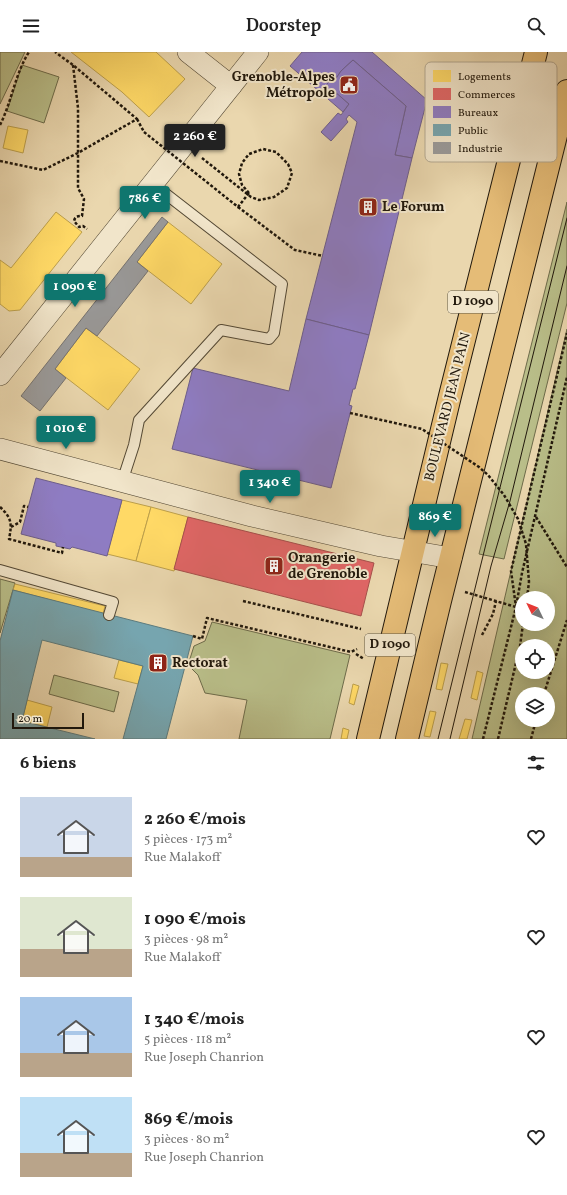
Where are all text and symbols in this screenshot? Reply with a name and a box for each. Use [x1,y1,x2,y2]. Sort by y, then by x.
text: Doorstep [246,14,321,39]
icon: menu [20,15,42,37]
icon: search [525,15,547,37]
legend [425,62,557,162]
place label: Grenoble-Alpes Métropole [232,68,335,103]
text: Logements [458,70,511,85]
public building icon: Grenoble-Alpes Métropole [338,74,360,96]
text: Commerces [458,88,515,103]
text: Bureaux [458,106,499,121]
pin: 2 260 € [158,124,232,158]
text: Public [458,124,488,139]
text: 2 260 € [173,128,217,146]
text: Industrie [458,142,503,157]
pin: 786 € [117,186,173,220]
text: 786 € [129,190,161,208]
building icon: Le Forum [357,196,379,218]
place label: Le Forum [382,198,445,217]
pin: 1 090 € [38,274,112,308]
text: 1 090 € [53,278,97,296]
road number: D 1090 [448,291,498,313]
street label: BOULEVARD JEAN PAIN [420,330,476,484]
pin: 1 010 € [29,416,103,450]
text: 1 010 € [45,420,87,438]
pin: 1 340 € [233,470,307,504]
text: 1 340 € [249,474,291,492]
pin: 869 € [407,504,463,538]
text: 869 € [418,508,452,526]
place label: Orangerie de Grenoble [288,549,367,584]
building icon: Orangerie de Grenoble [263,555,285,577]
north arrow [515,591,555,631]
map controls [515,591,555,727]
road number: D 1090 [365,634,415,656]
button: locate [515,639,555,679]
building icon: Rectorat [147,652,169,674]
place label: Rectorat [172,654,228,673]
button: layers [515,687,555,727]
scale bar [12,711,84,730]
text: 20 m [18,712,42,727]
text: 6 biens [20,752,76,775]
icon: filters [525,752,547,774]
text: 2 260 €/mois [144,808,246,831]
icon: home [52,813,100,861]
icon: heart [525,826,547,848]
text: 5 pièces · 173 m² [144,831,232,849]
text: Rue Malakoff [144,849,220,867]
text: 1 090 €/mois [144,908,246,931]
icon: home [52,913,100,961]
icon: heart [525,926,547,948]
text: 3 pièces · 98 m² [144,931,228,949]
text: Rue Malakoff [144,949,220,967]
text: 1 340 €/mois [144,1008,244,1031]
icon: home [52,1013,100,1061]
icon: heart [525,1026,547,1048]
text: 5 pièces · 118 m² [144,1031,231,1049]
text: Rue Joseph Chanrion [144,1049,264,1067]
text: 869 €/mois [144,1108,233,1131]
icon: home [52,1113,100,1161]
icon: heart [525,1126,547,1148]
text: 3 pièces · 80 m² [144,1131,229,1149]
text: Rue Joseph Chanrion [144,1149,264,1167]

